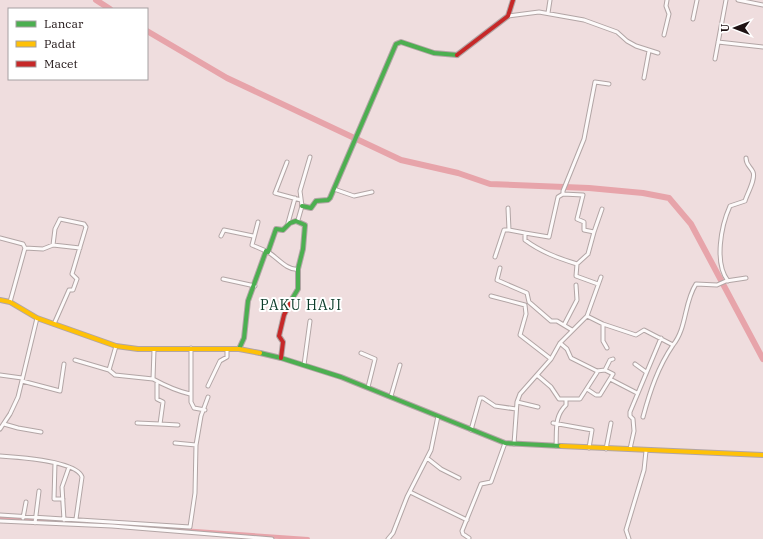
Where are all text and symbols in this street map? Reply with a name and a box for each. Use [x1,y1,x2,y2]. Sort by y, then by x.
legend [8,8,148,80]
north arrow [715,8,755,48]
text: Lancar [44,16,84,31]
text: U [718,23,732,32]
text: Padat [44,36,76,51]
text: Macet [44,56,78,71]
district label: PAKU HAJI [260,296,342,314]

